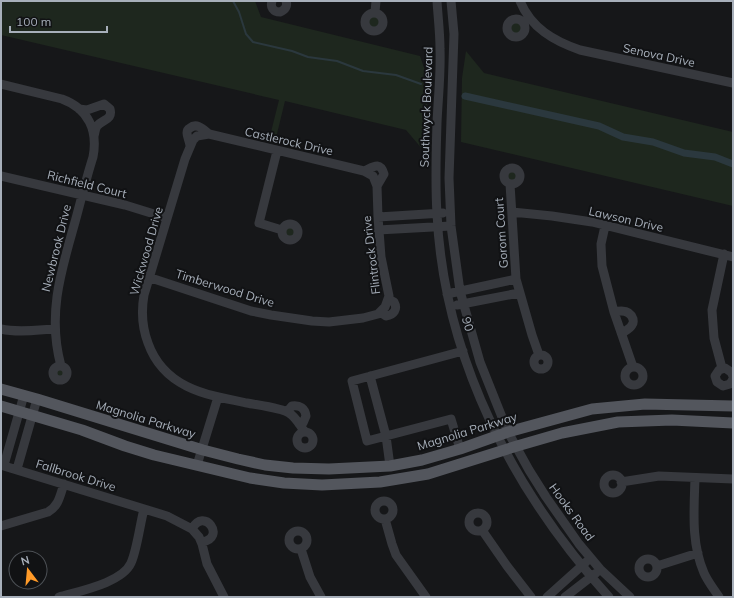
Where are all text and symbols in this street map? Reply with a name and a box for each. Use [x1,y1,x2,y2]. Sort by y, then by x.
scale bar [10,8,107,34]
text: 100 m [16,14,51,29]
street label: Senova Drive [622,40,696,70]
street label: Southwyck Boulevard [416,46,436,168]
street label: Castlerock Drive [243,124,335,158]
street label: Richfield Court [46,167,128,201]
street label: Gorom Court [491,197,511,269]
street label: Newbrook Drive [38,203,74,293]
street label: Lawson Drive [587,203,665,235]
street label: Wickwood Drive [126,205,166,297]
street label: Flintrock Drive [359,215,383,295]
street label: Timberwood Drive [174,266,276,310]
street label: 90 [459,315,477,333]
street label: Magnolia Parkway [94,397,198,441]
street label: Magnolia Parkway [415,409,519,453]
street label: Fallbrook Drive [34,456,118,494]
street label: Hooks Road [546,480,598,544]
north arrow [8,550,48,590]
text: N [19,553,31,568]

